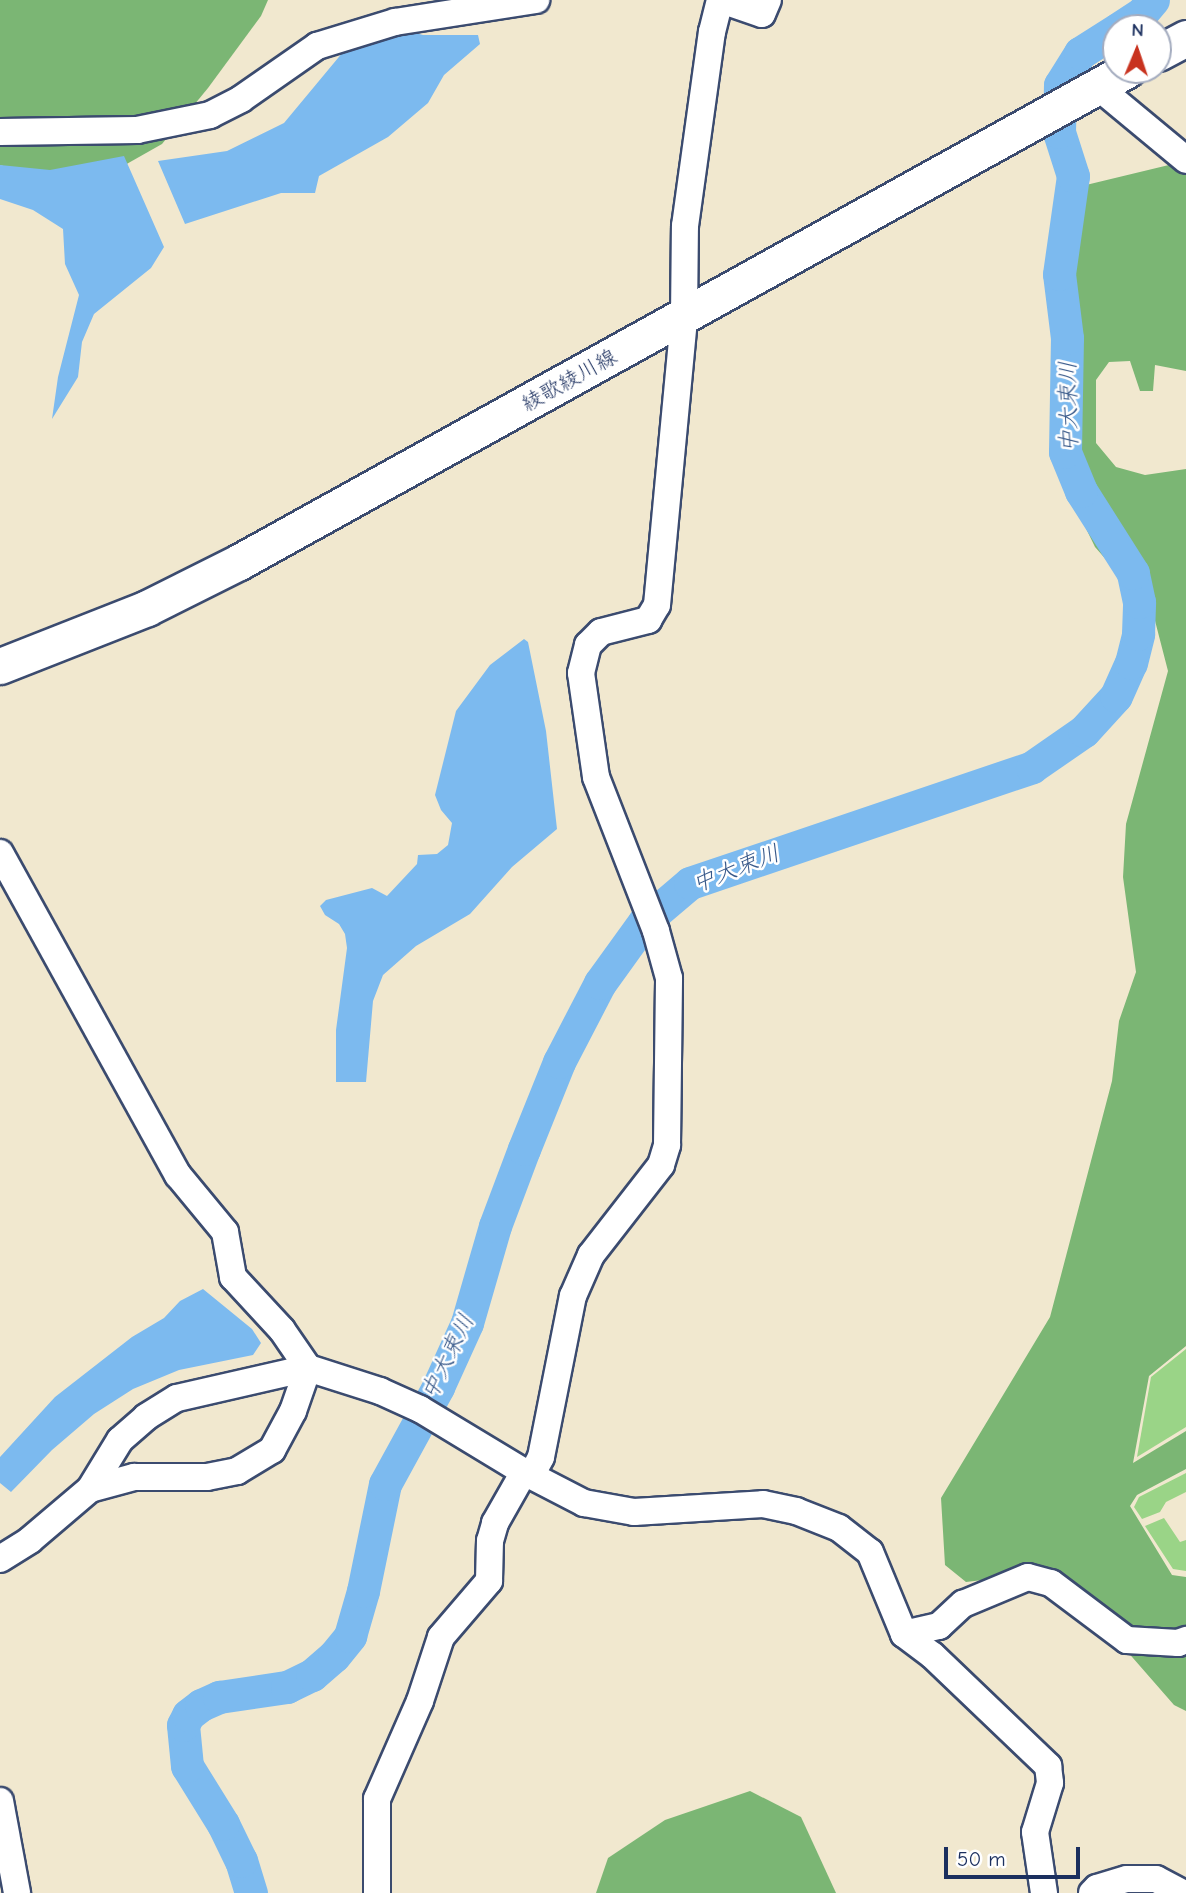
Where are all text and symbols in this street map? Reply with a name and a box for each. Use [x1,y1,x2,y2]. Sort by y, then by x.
north arrow [1102,14,1172,84]
text: N [1131,19,1144,41]
street label: 綾歌綾川線 [517,344,621,416]
water label: 中大束川 [1054,361,1084,453]
water label: 中大束川 [688,840,784,898]
water label: 中大束川 [415,1310,481,1404]
scale bar [948,1834,1084,1878]
text: 50 m [957,1847,1006,1871]

